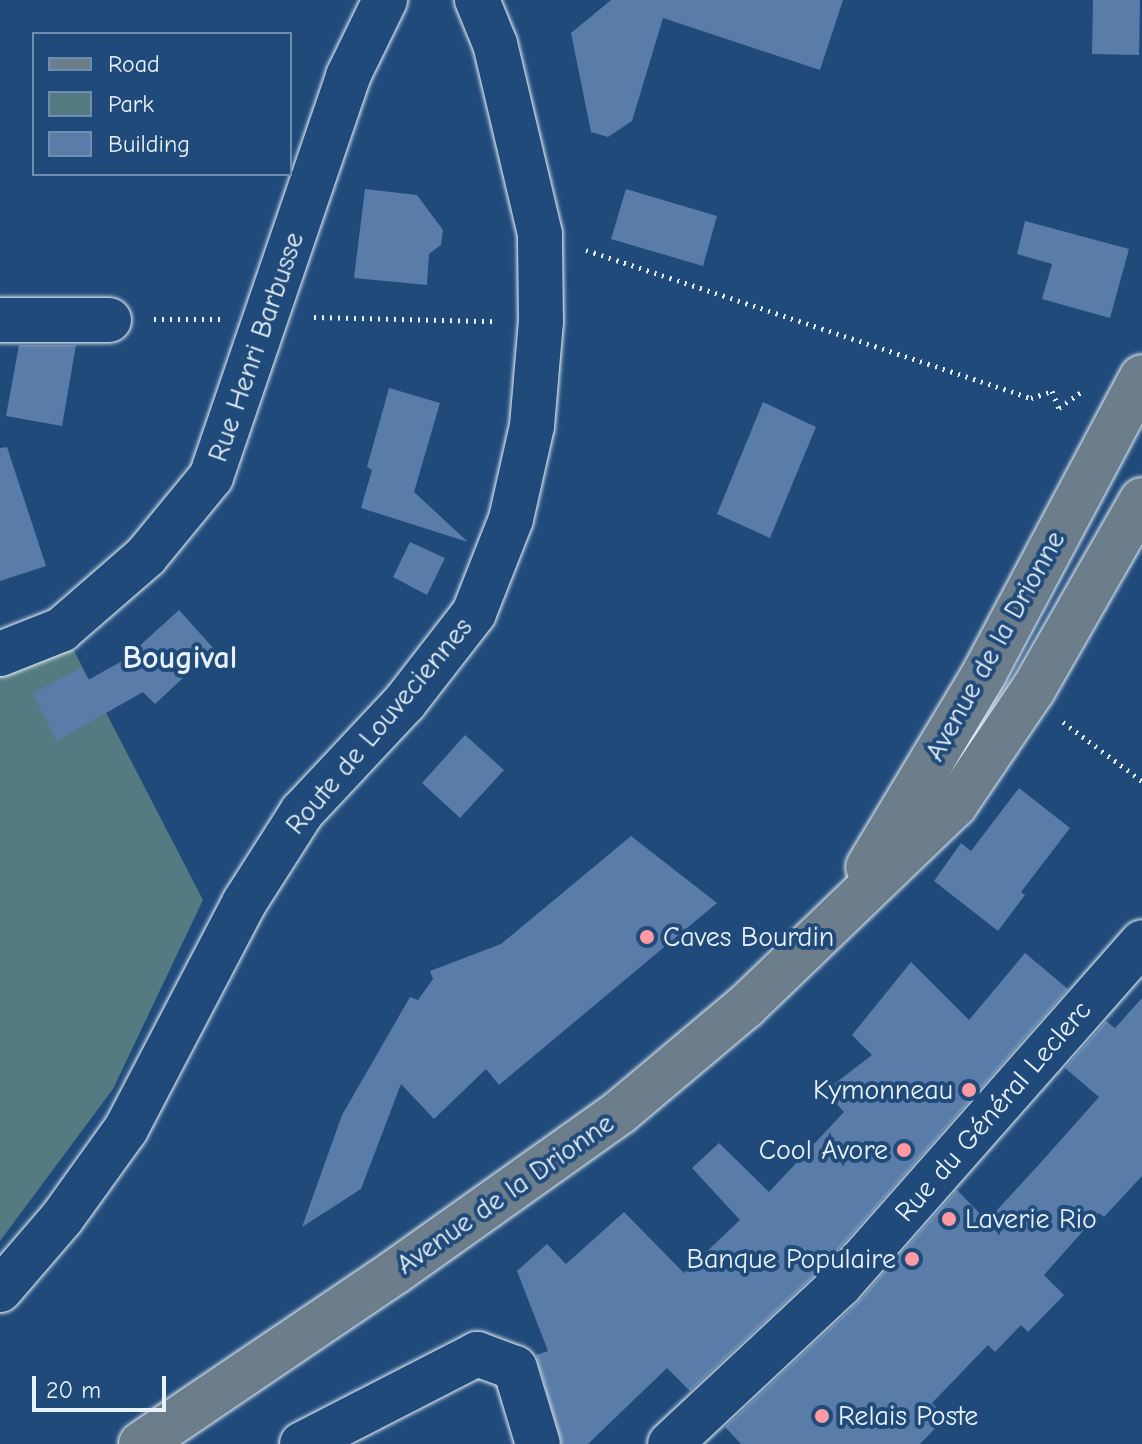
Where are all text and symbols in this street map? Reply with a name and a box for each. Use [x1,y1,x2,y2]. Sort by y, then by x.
legend [32,32,292,176]
text: Road [108,50,160,78]
text: Park [108,90,154,118]
text: Building [108,130,190,158]
street label: Rue Henri Barbusse [201,228,311,466]
street label: Avenue de la Drionne [918,525,1072,767]
street label: Route de Louveciennes [279,611,479,841]
district label: Bougival [123,639,237,677]
place label: Caves Bourdin [663,920,834,954]
marker: Caves Bourdin [638,928,656,946]
street label: Rue du Général Leclerc [888,994,1098,1228]
place label: Kymonneau [813,1073,953,1107]
marker: Kymonneau [960,1081,978,1099]
street label: Avenue de la Drionne [390,1106,620,1282]
place label: Cool Avore [759,1133,888,1167]
marker: Cool Avore [895,1141,913,1159]
place label: Laverie Rio [965,1202,1097,1236]
marker: Laverie Rio [940,1210,958,1228]
place label: Banque Populaire [687,1242,896,1276]
marker: Banque Populaire [903,1250,921,1268]
scale bar [36,1360,170,1410]
text: 20 m [46,1376,101,1404]
place label: Relais Poste [838,1399,978,1433]
marker: Relais Poste [813,1407,831,1425]

